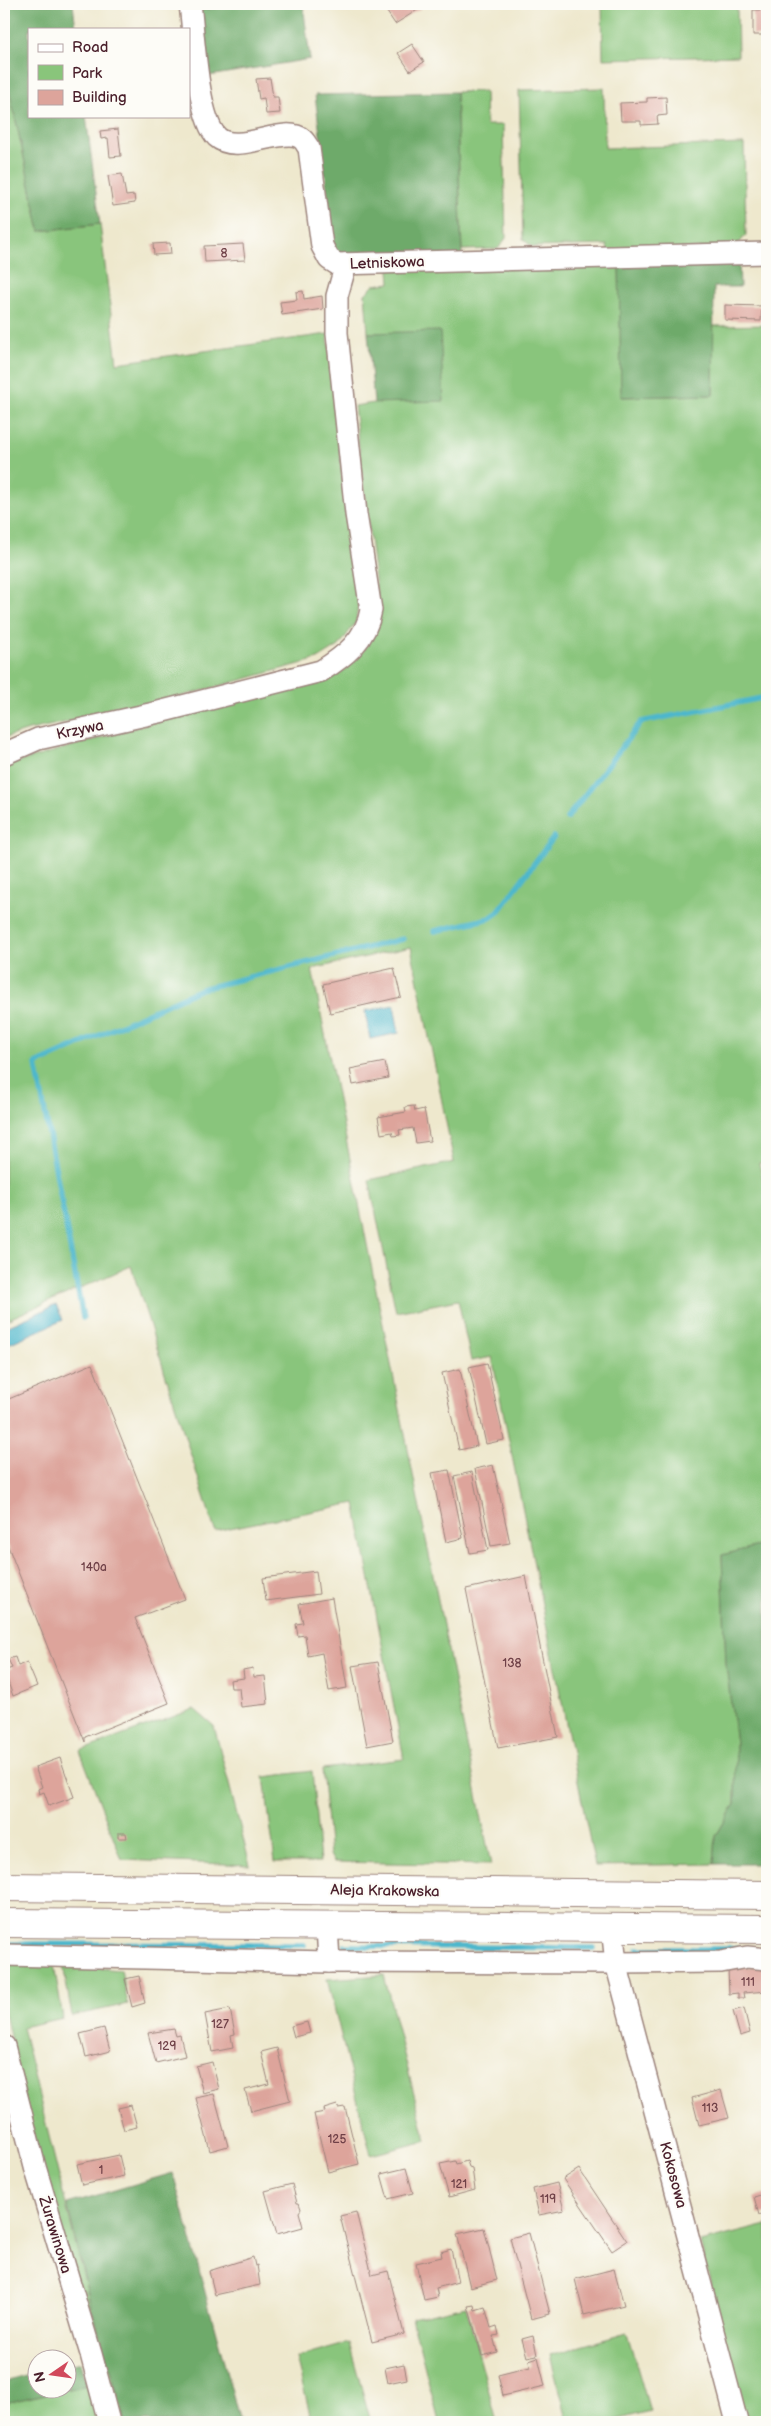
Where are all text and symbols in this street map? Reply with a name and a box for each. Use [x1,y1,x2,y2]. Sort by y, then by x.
legend [28,28,190,118]
text: Road [72,38,108,57]
text: Park [72,64,103,83]
text: Building [72,88,127,107]
house number: 8 [221,246,228,261]
street label: Letniskowa [349,252,425,274]
street label: Krzywa [55,716,105,744]
house number: 140a [81,1560,107,1575]
house number: 138 [502,1656,522,1671]
street label: Aleja Krakowska [330,1881,440,1901]
house number: 111 [741,1975,755,1990]
house number: 127 [211,2017,229,2032]
house number: 129 [158,2039,176,2054]
house number: 113 [702,2101,718,2116]
house number: 125 [328,2132,346,2147]
street label: Kokosowa [655,2140,691,2210]
house number: 1 [99,2163,103,2178]
house number: 121 [451,2177,467,2192]
house number: 119 [540,2192,556,2207]
street label: Żurawinowa [34,2193,76,2276]
north arrow [28,2348,78,2398]
text: N [30,2370,49,2384]

